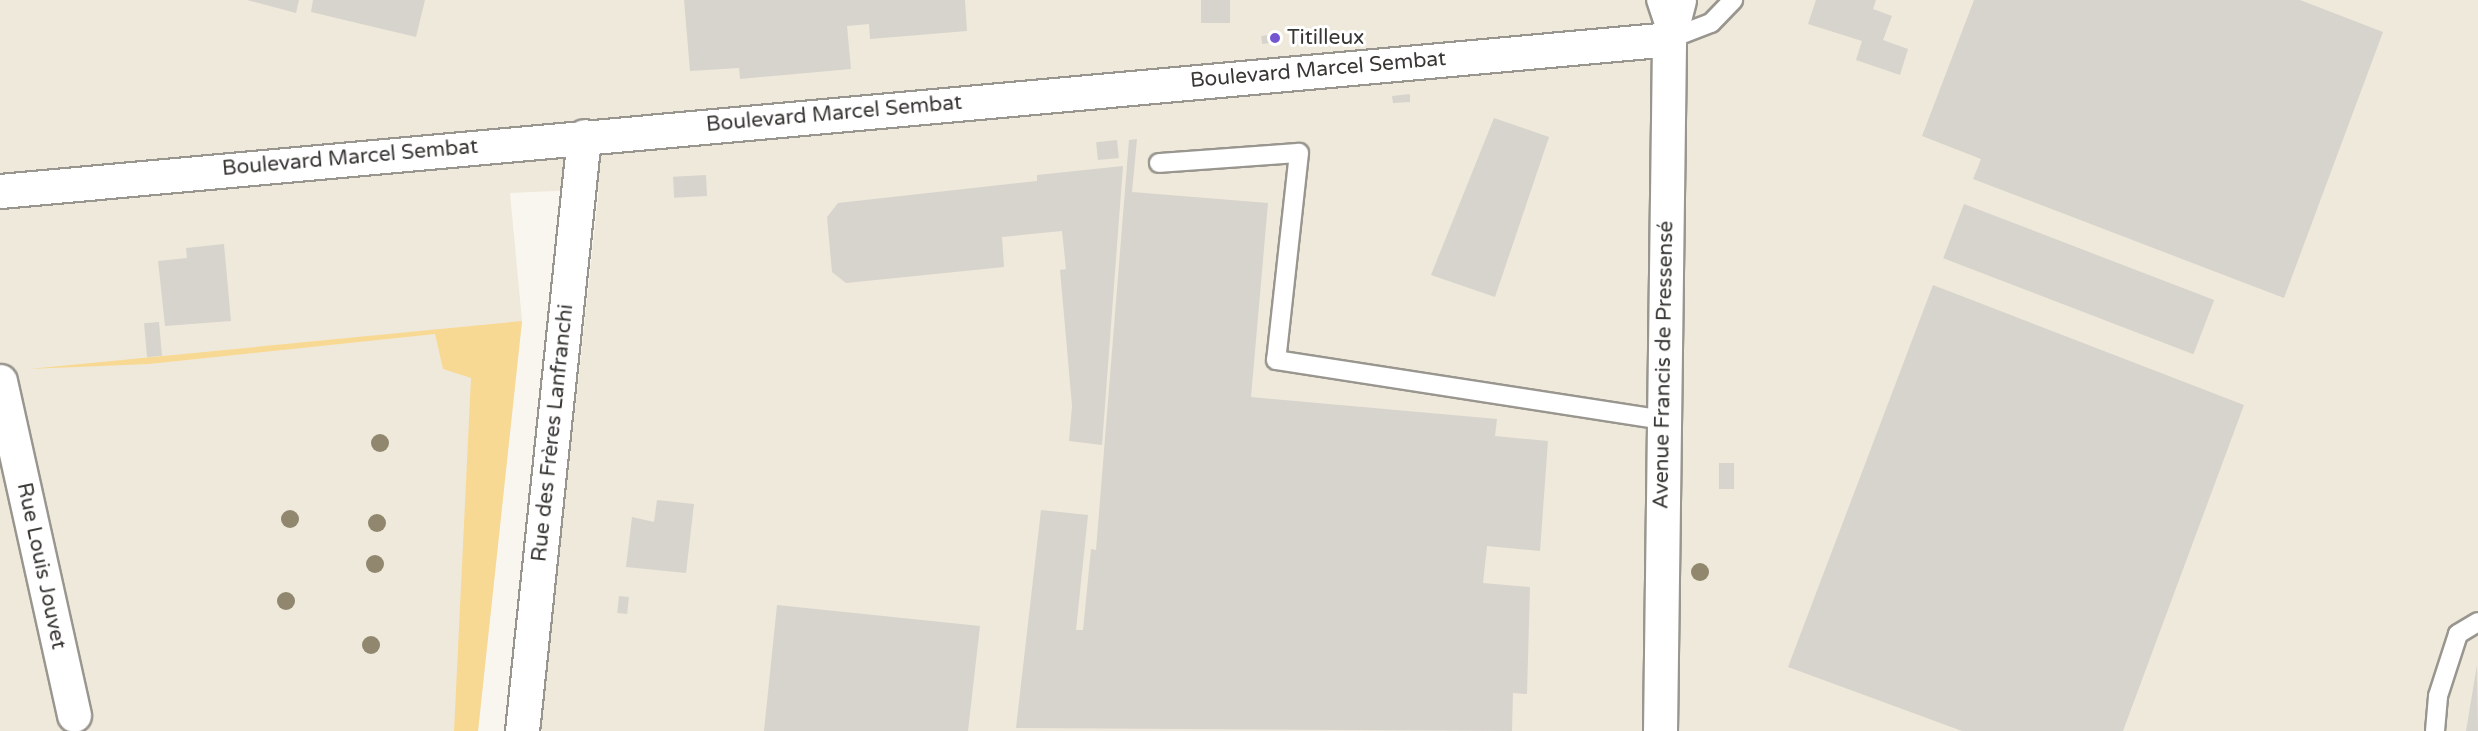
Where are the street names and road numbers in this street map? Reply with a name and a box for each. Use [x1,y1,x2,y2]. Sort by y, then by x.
street label: Boulevard Marcel Sembat [1189,46,1447,94]
street label: Boulevard Marcel Sembat [705,90,963,138]
street label: Boulevard Marcel Sembat [221,134,479,182]
street label: Avenue Francis de Pressensé [1649,221,1679,509]
street label: Rue des Frères Lanfranchi [527,303,579,563]
street label: Rue Louis Jouvet [11,480,71,652]

